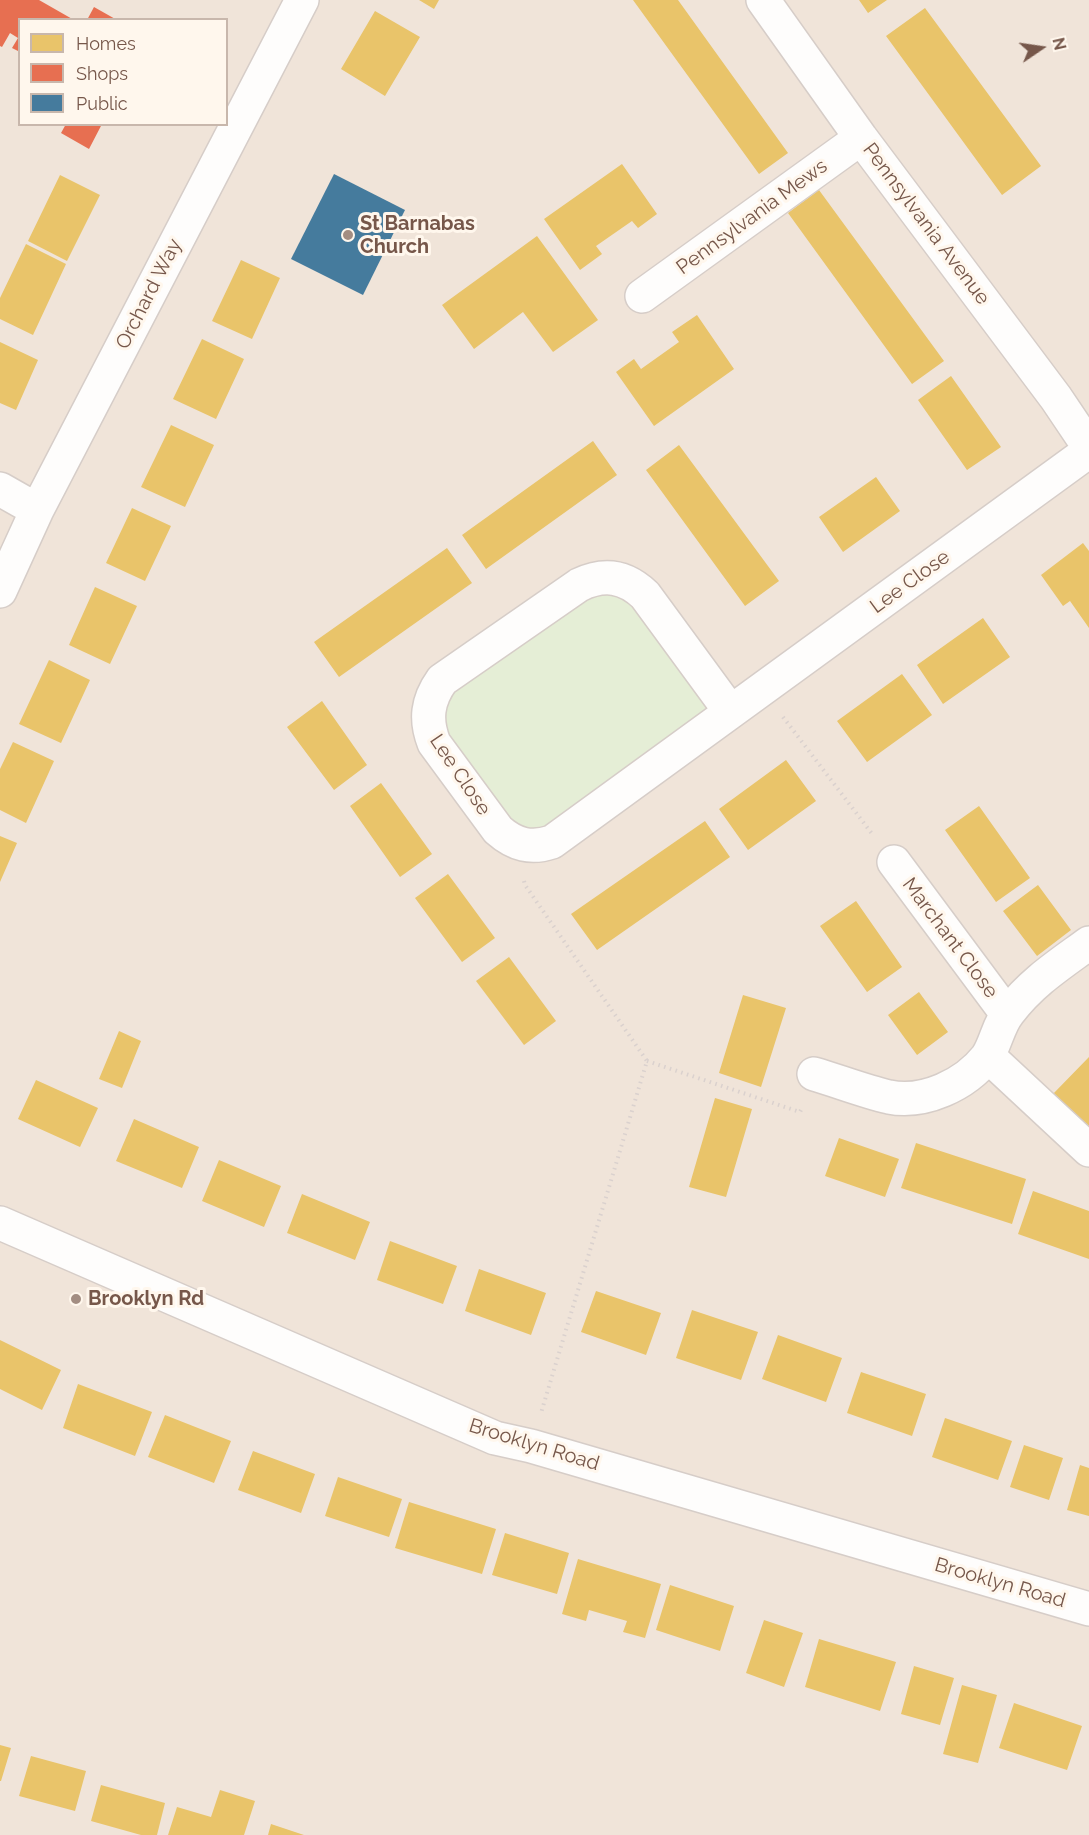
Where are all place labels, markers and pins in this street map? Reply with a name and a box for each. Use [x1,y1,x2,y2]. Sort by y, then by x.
place label: St Barnabas Church [360,212,475,259]
marker: St Barnabas Church [341,228,355,242]
place label: Brooklyn Rd [88,1287,204,1311]
marker: Brooklyn Rd [69,1292,83,1306]

